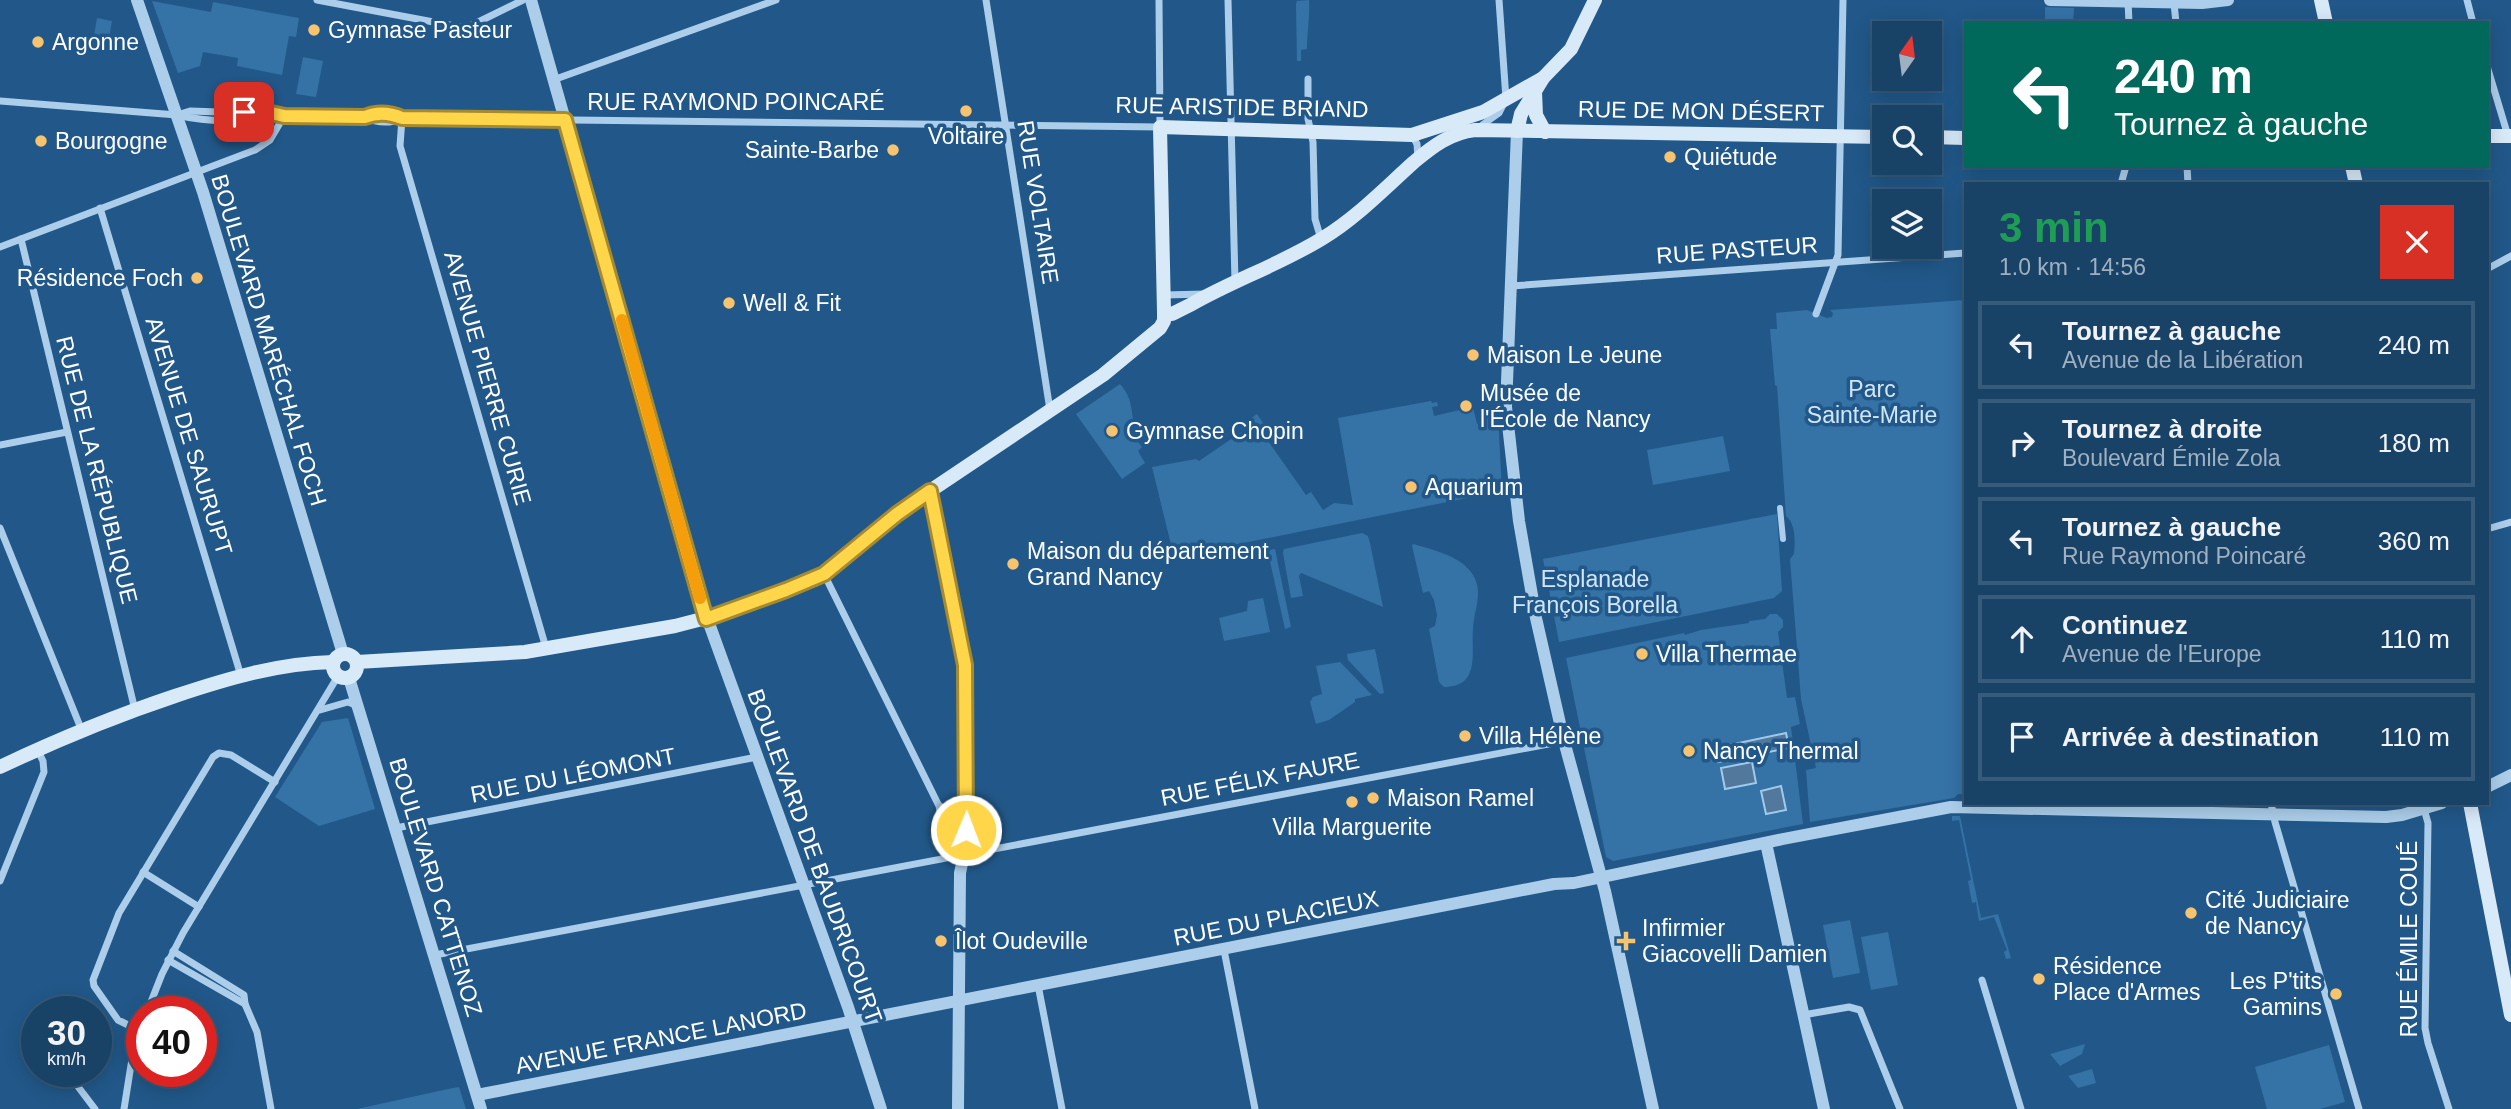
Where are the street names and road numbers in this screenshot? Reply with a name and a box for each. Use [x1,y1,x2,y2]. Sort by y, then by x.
street label: RUE RAYMOND POINCARÉ [587,89,885,115]
street label: RUE ARISTIDE BRIAND [1115,92,1369,122]
street label: RUE DE MON DÉSERT [1578,96,1824,126]
street label: RUE VOLTAIRE [1012,118,1064,286]
street label: BOULEVARD MARÉCHAL FOCH [206,171,332,509]
street label: RUE PASTEUR [1655,231,1819,269]
street label: AVENUE PIERRE CURIE [439,248,537,508]
street label: AVENUE DE SAURUPT [140,314,238,558]
street label: RUE DE LA RÉPUBLIQUE [51,334,143,606]
street label: BOULEVARD DE BAUDRICOURT [742,686,888,1026]
street label: RUE DU LÉOMONT [468,742,678,808]
street label: RUE FÉLIX FAURE [1158,747,1362,811]
street label: BOULEVARD CATTENOZ [384,755,488,1019]
street label: RUE ÉMILE COUÉ [2396,841,2422,1037]
street label: RUE DU PLACIEUX [1171,885,1381,951]
street label: AVENUE FRANCE LANORD [513,997,809,1079]

